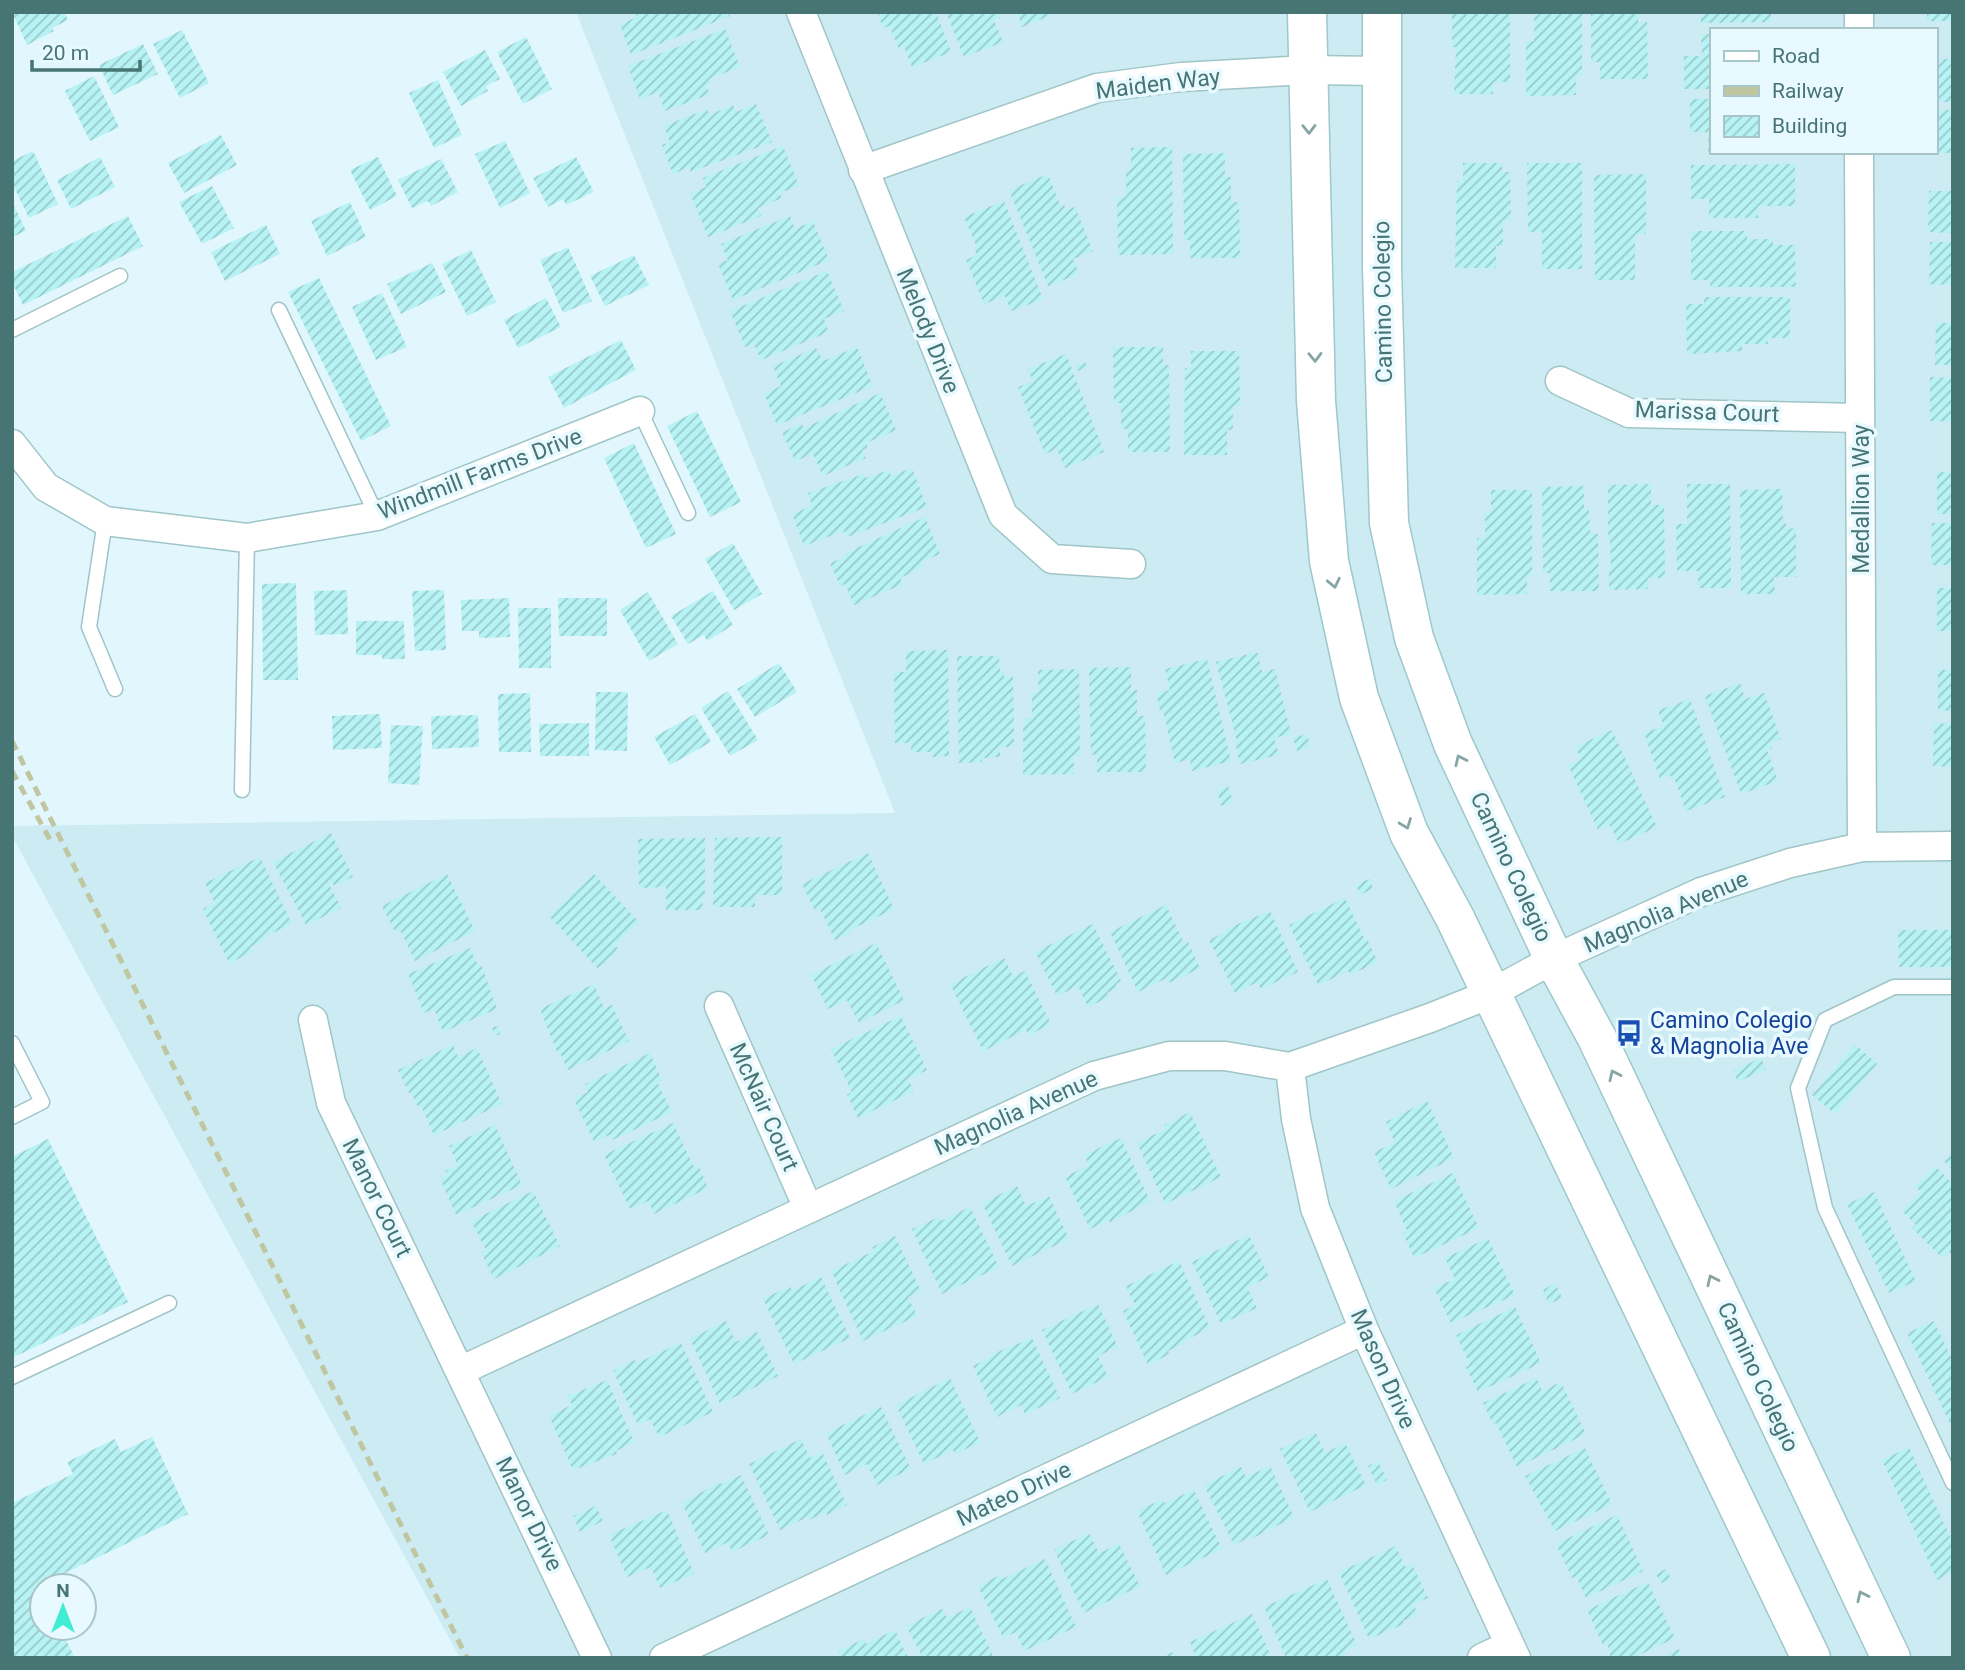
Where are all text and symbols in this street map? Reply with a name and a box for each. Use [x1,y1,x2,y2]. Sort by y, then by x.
scale bar [32,28,140,72]
legend [1710,28,1937,154]
text: 20 m [42,41,89,65]
text: Road [1772,44,1820,68]
street label: Maiden Way [1094,63,1222,105]
text: Railway [1772,79,1844,103]
text: Building [1772,114,1847,138]
one-way arrow [1301,125,1317,135]
street label: Camino Colegio [1368,221,1398,383]
street label: Melody Drive [891,265,965,397]
one-way arrow [1307,352,1322,363]
street label: Marissa Court [1634,396,1780,428]
street label: Windmill Farms Drive [374,423,586,525]
street label: Medallion Way [1848,424,1875,574]
one-way arrow [1326,577,1340,589]
one-way arrow [1455,755,1469,767]
street label: Camino Colegio [1464,788,1558,946]
one-way arrow [1397,818,1411,830]
street label: Magnolia Avenue [1580,865,1752,959]
place label: Camino Colegio & Magnolia Ave [1650,1007,1812,1060]
bus stop icon: Camino Colegio & Magnolia Ave [1614,1018,1644,1048]
street label: McNair Court [724,1039,804,1175]
street label: Magnolia Avenue [930,1065,1102,1161]
one-way arrow [1608,1070,1622,1082]
street label: Manor Court [337,1134,417,1262]
one-way arrow [1706,1275,1720,1287]
street label: Camino Colegio [1711,1298,1805,1456]
street label: Mason Drive [1345,1305,1421,1433]
street label: Manor Drive [490,1453,568,1575]
street label: Mateo Drive [953,1456,1075,1532]
north arrow [28,1572,98,1642]
text: N [56,1579,70,1602]
one-way arrow [1856,1591,1870,1603]

